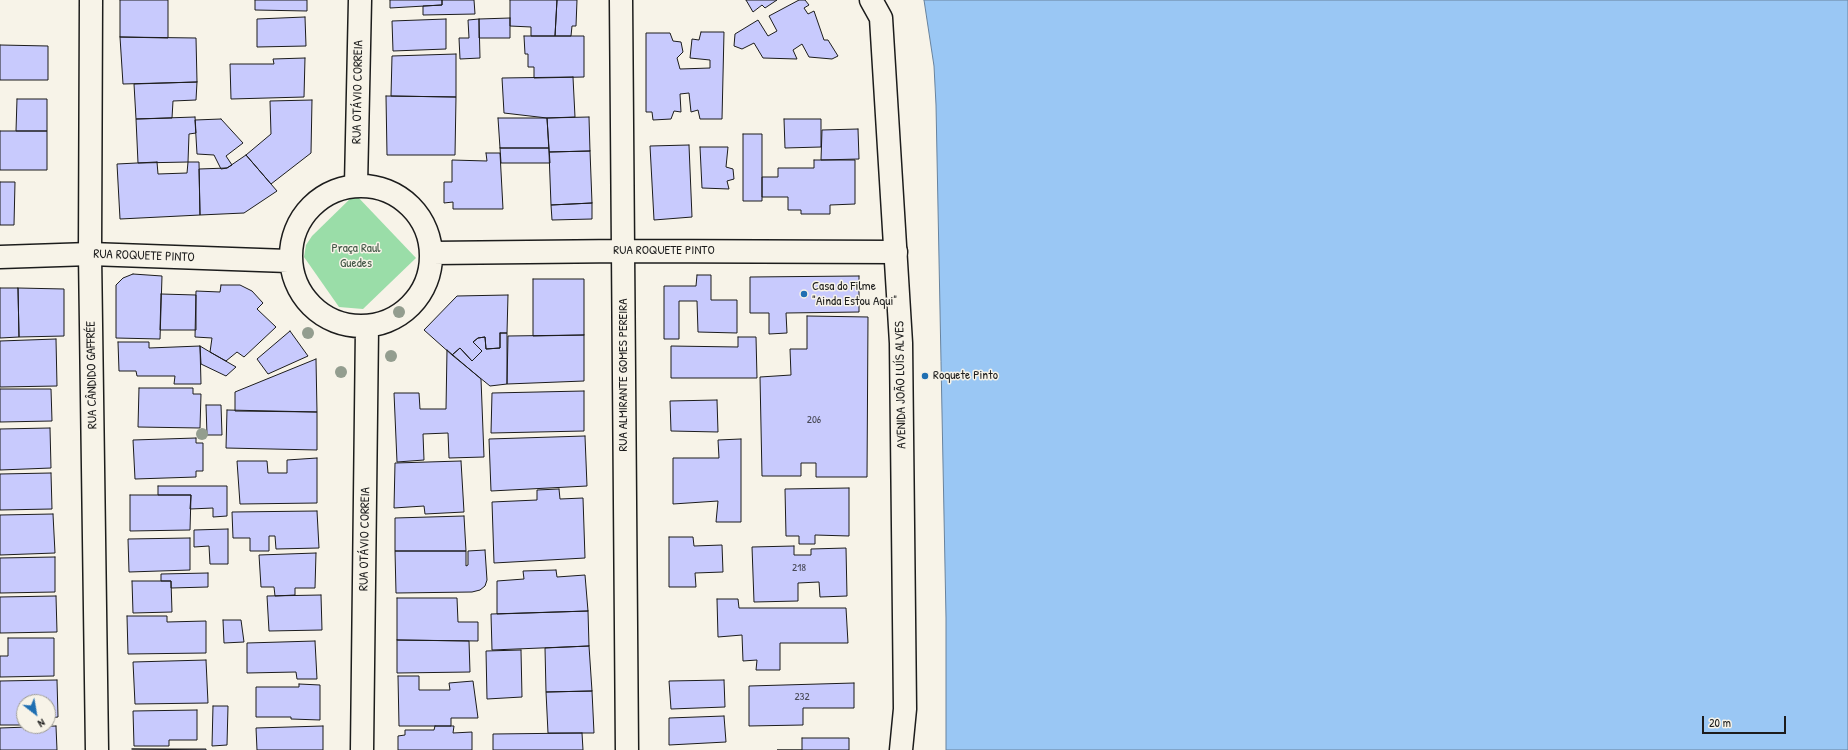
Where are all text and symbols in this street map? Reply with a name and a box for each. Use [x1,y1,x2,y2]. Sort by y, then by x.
street label: RUA OTÁVIO CORREIA [349,40,367,144]
park label: Praça Raul Guedes [331,241,381,272]
street label: RUA ROQUETE PINTO [613,243,715,259]
street label: RUA ROQUETE PINTO [93,246,195,266]
place label: Casa do Filme "Ainda Estou Aqui" [812,279,897,310]
marker: Casa do Filme "Ainda Estou Aqui" [799,289,809,299]
street label: RUA ALMIRANTE GOMES PEREIRA [616,298,632,452]
street label: RUA CÂNDIDO GAFFRÉE [83,321,101,429]
street label: AVENIDA JOÃO LUÍS ALVES [892,321,910,449]
place label: Roquete Pinto [933,368,998,384]
marker: Roquete Pinto [920,371,930,381]
house number: 206 [807,413,821,427]
street label: RUA OTÁVIO CORREIA [356,487,374,591]
house number: 218 [792,561,806,575]
house number: 232 [794,690,810,704]
north arrow [16,694,56,734]
scale bar [1704,708,1788,734]
text: 20 m [1709,714,1731,731]
text: N [36,716,48,731]

